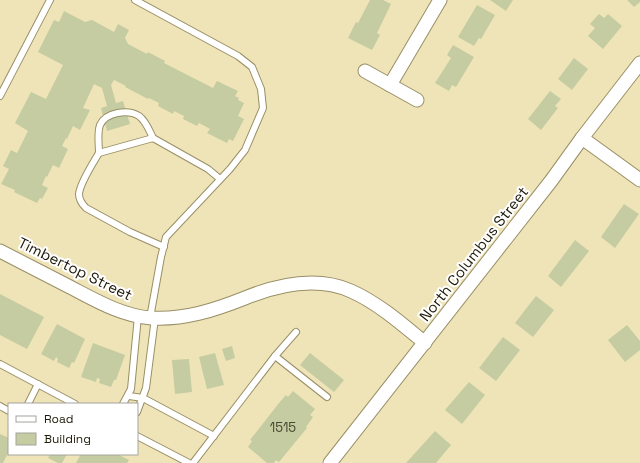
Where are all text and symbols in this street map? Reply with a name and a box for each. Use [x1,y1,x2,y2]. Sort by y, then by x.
street label: North Columbus Street [415,182,532,325]
street label: Timbertop Street [15,233,136,304]
legend [8,403,138,455]
text: Road [44,411,73,427]
house number: 1515 [270,419,296,436]
text: Building [44,431,91,447]

